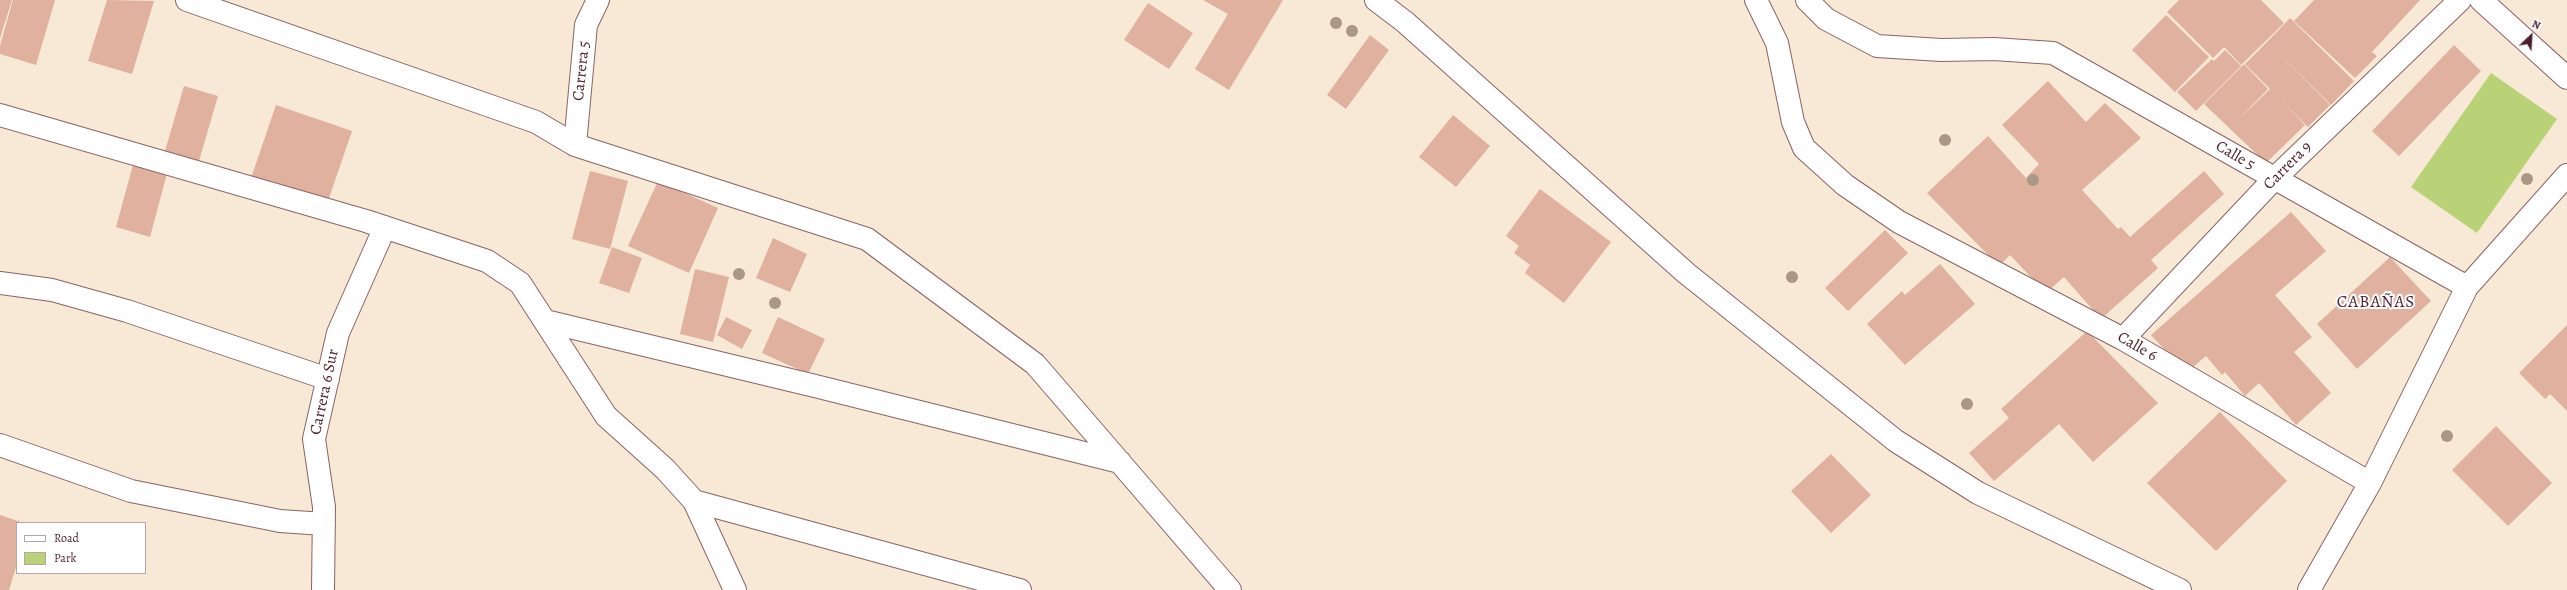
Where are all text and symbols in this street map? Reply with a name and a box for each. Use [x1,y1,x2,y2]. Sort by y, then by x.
north arrow [2511,16,2551,56]
text: N [2529,16,2543,33]
street label: Carrera 5 [569,40,595,102]
street label: Calle 5 [2212,137,2258,175]
street label: Carrera 9 [2260,138,2316,194]
district label: CABAÑAS [2337,293,2415,313]
street label: Calle 6 [2114,328,2160,366]
street label: Carrera 6 Sur [307,347,343,437]
legend [16,522,146,574]
text: Road [54,530,79,546]
text: Park [54,550,77,566]

